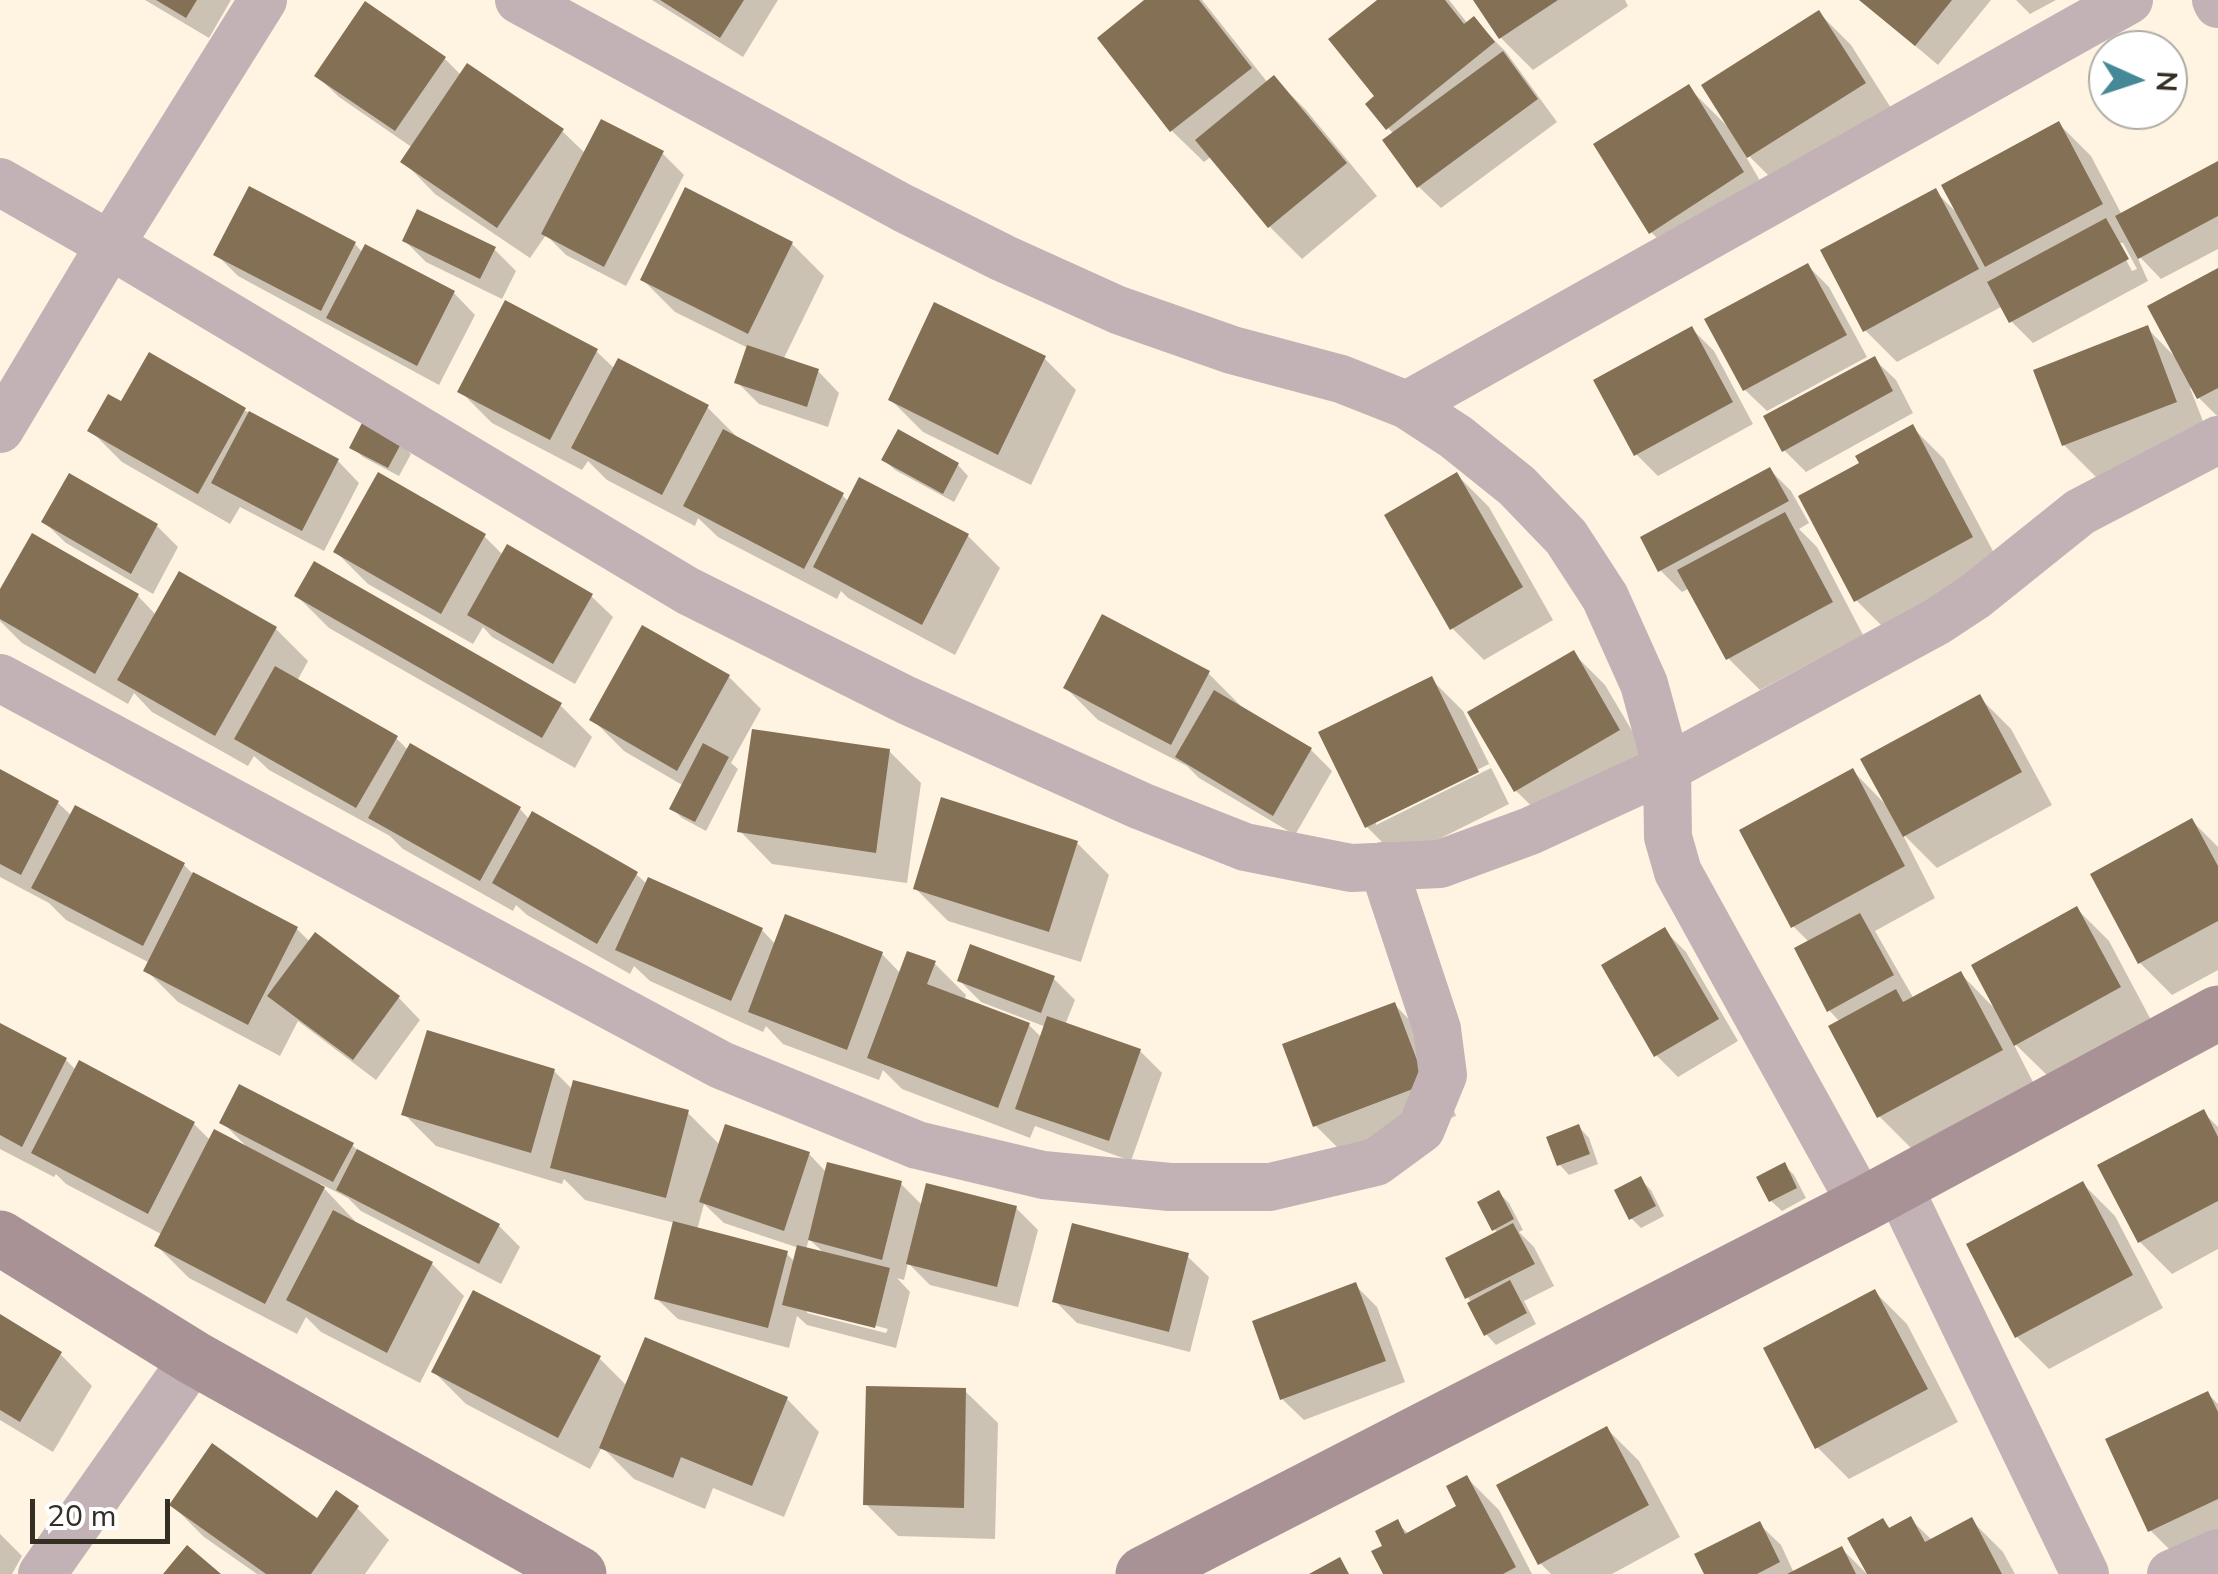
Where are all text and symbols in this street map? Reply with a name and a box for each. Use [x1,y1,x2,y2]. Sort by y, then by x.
north arrow [2088,30,2188,130]
text: N [2146,70,2185,93]
scale bar [35,1479,175,1541]
text: 20 m [47,1496,116,1537]

